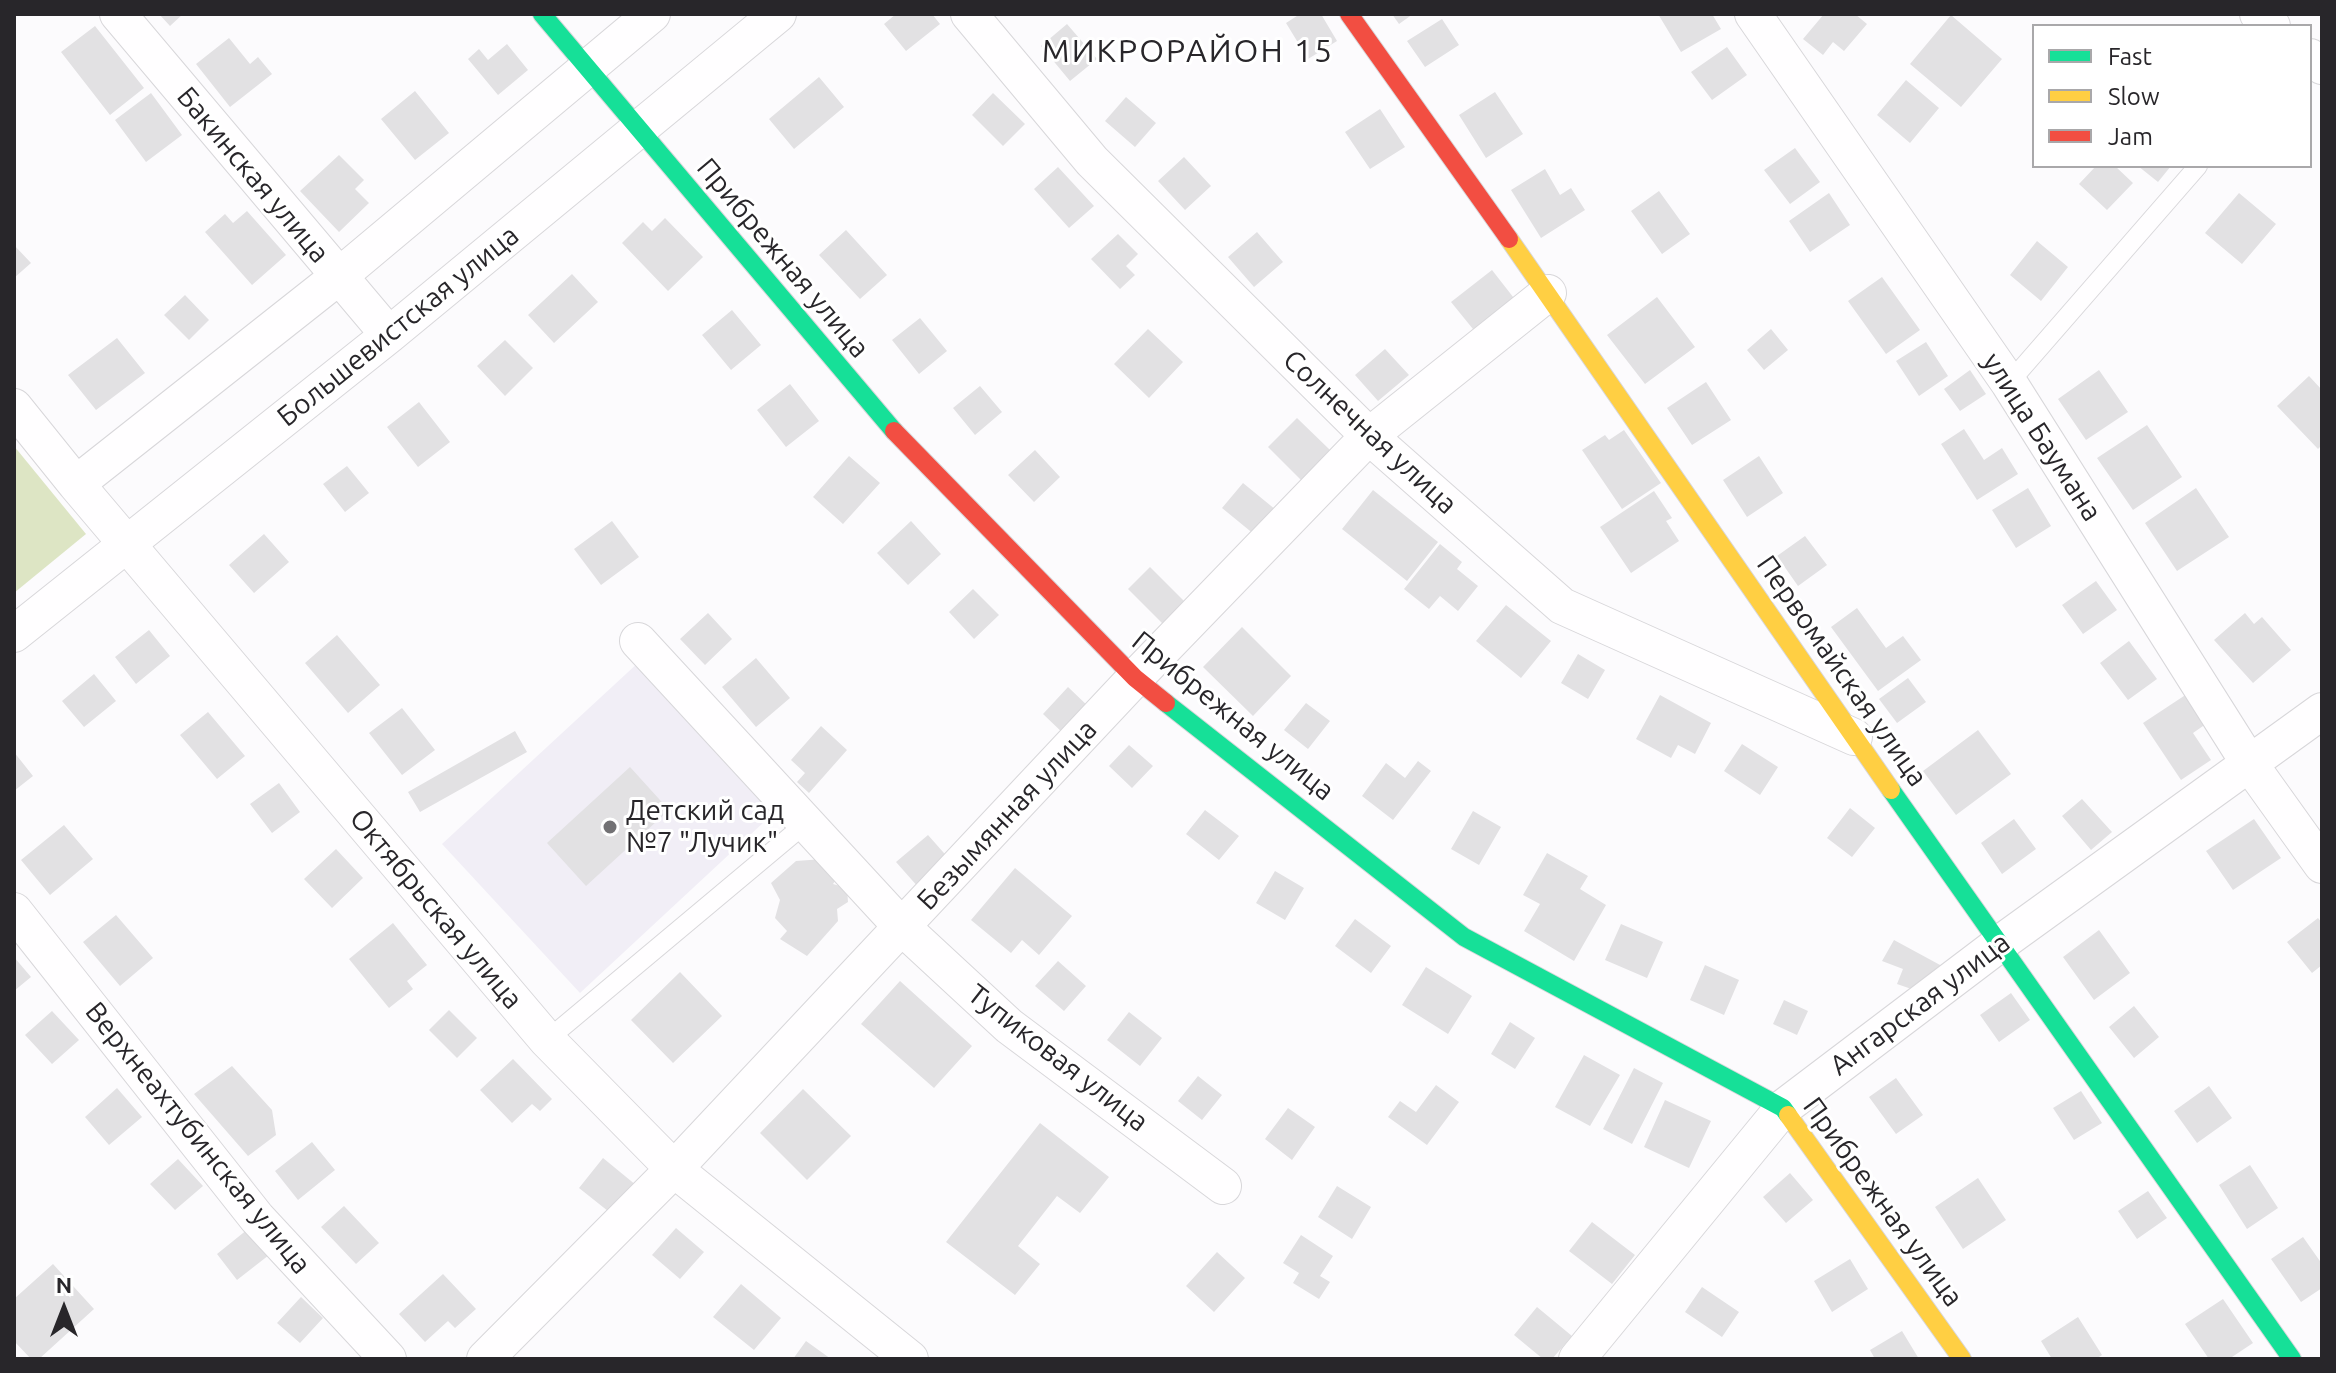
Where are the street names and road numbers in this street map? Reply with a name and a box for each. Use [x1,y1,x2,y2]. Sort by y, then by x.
street label: Бакинская улица [170,80,336,270]
street label: Прибрежная улица [690,151,876,365]
street label: Большевистская улица [271,218,525,434]
street label: Солнечная улица [1276,343,1464,521]
street label: улица Баумана [1975,347,2109,527]
street label: Первомайская улица [1750,549,1934,793]
street label: Прибрежная улица [1125,624,1341,808]
street label: Безымянная улица [910,713,1104,917]
street label: Октябрьская улица [342,802,530,1016]
street label: Ангарская улица [1823,925,2017,1083]
street label: Тупиковая улица [961,977,1155,1139]
street label: Верхнеахтубинская улица [78,995,318,1281]
street label: Прибрежная улица [1796,1091,1970,1313]

